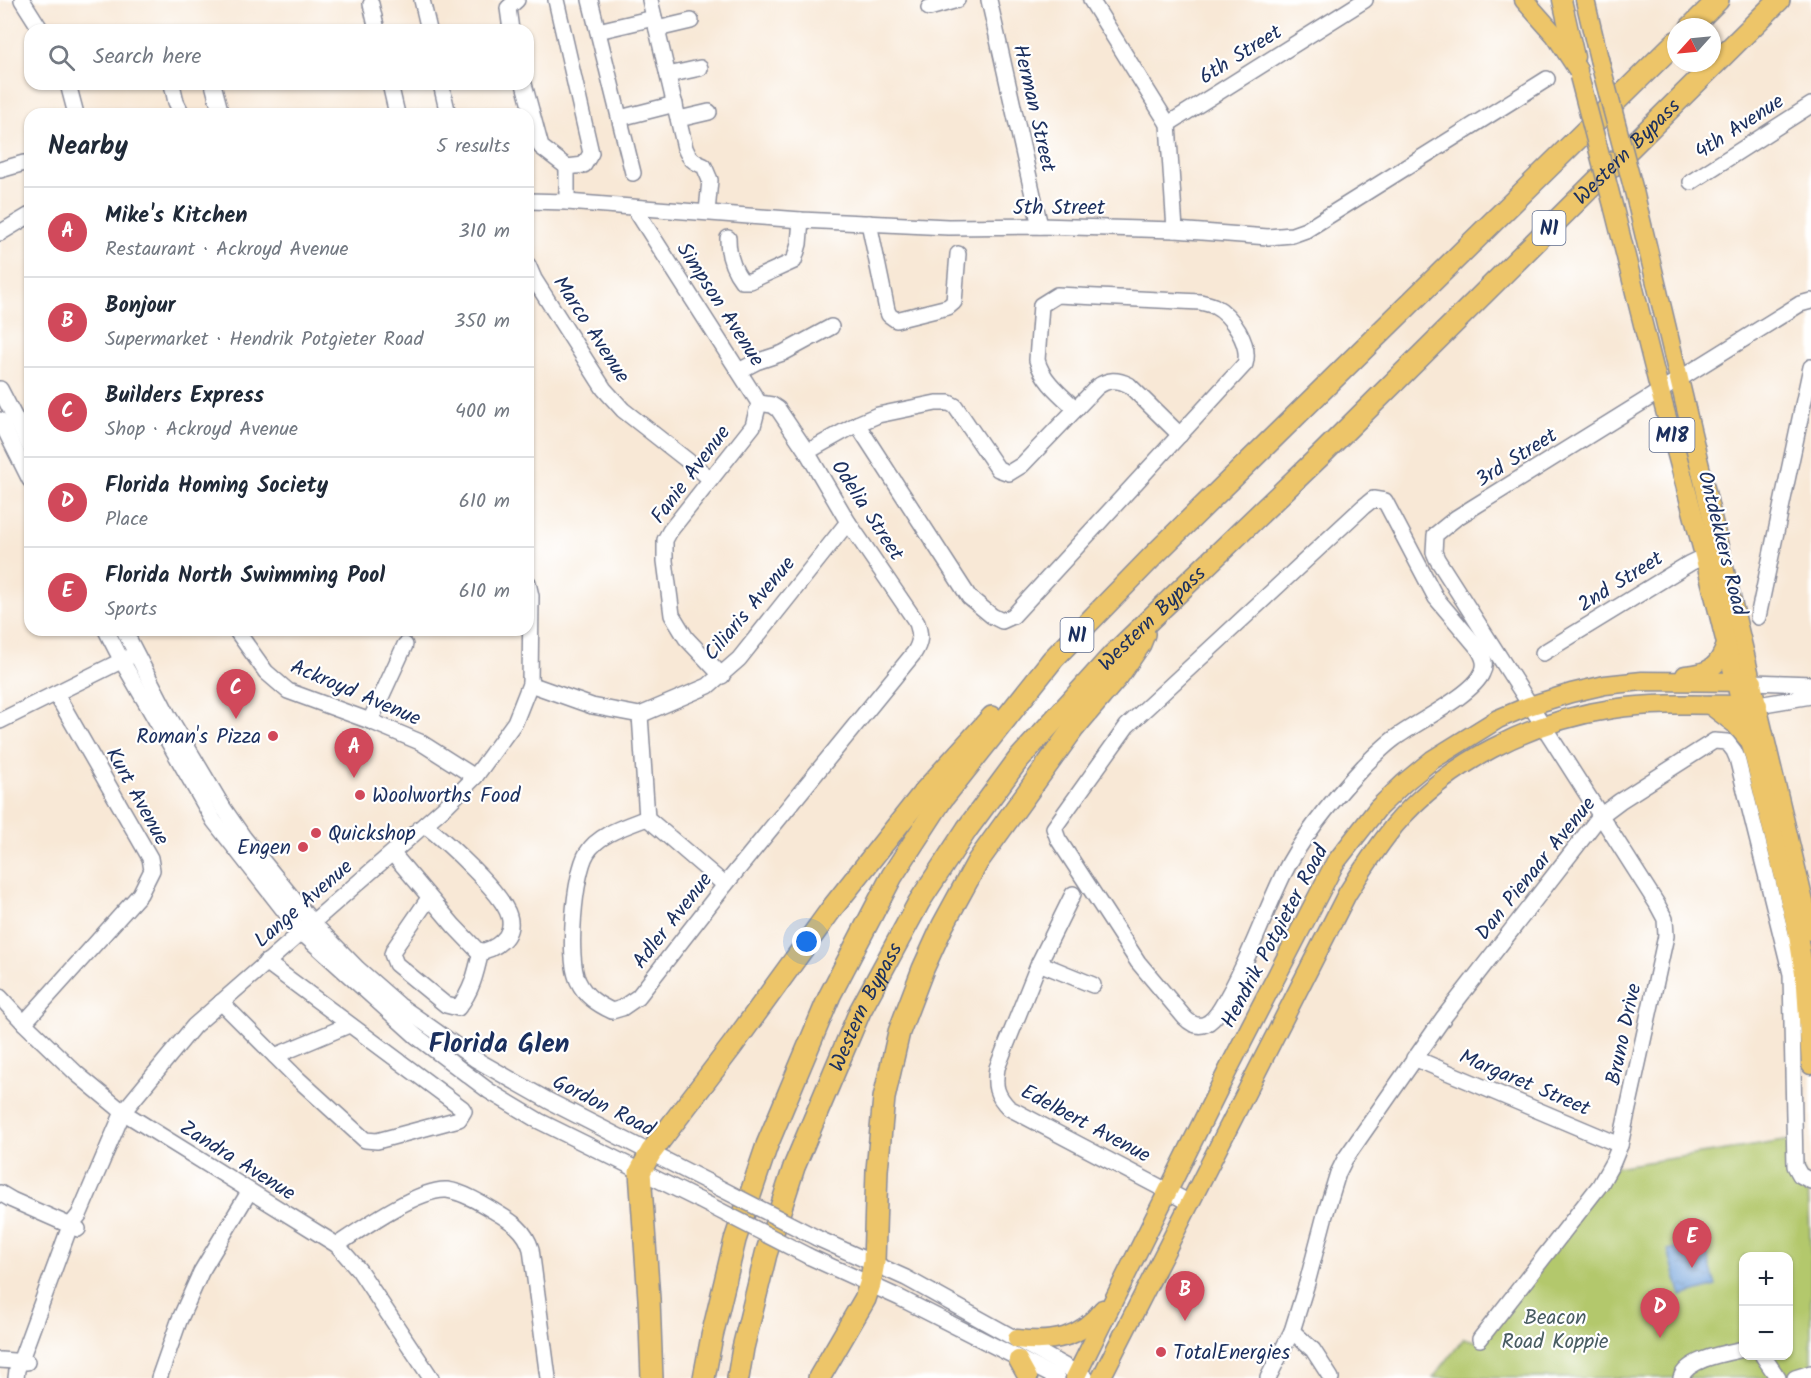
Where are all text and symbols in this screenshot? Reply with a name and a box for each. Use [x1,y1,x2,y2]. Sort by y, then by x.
street label: 6th Street [1193,16,1290,94]
north arrow [1667,18,1721,72]
search box [24,24,534,90]
text: Search here [93,40,201,75]
icon: search [45,41,78,74]
street label: Herman Street [1003,41,1064,176]
street label: 4th Avenue [1688,86,1792,169]
street label: Western Bypass [1566,91,1689,214]
text: Nearby [48,126,128,168]
text: 5 results [436,131,510,163]
street label: 5th Street [1013,192,1106,225]
text: Mike's Kitchen [105,199,247,234]
road number: N1 [1532,211,1566,245]
text: A [61,216,74,248]
text: 310 m [458,216,510,248]
text: Restaurant · Ackroyd Avenue [105,234,349,266]
street label: Simpson Avenue [667,236,773,374]
street label: Marco Avenue [544,269,638,391]
text: Bonjour [105,289,175,324]
text: B [61,306,74,338]
text: 350 m [454,306,510,338]
text: Supermarket · Hendrik Potgieter Road [105,324,423,356]
text: Builders Express [105,379,264,414]
text: C [61,396,74,428]
text: 400 m [455,396,510,428]
text: Shop · Ackroyd Avenue [105,414,298,446]
street label: Fanie Avenue [643,418,740,531]
road number: M18 [1650,418,1694,452]
street label: 3rd Street [1469,420,1565,496]
street label: Odelia Street [822,454,912,569]
street label: Ontdekkers Road [1688,468,1756,620]
text: Florida Homing Society [105,469,328,504]
text: D [61,486,74,518]
text: 610 m [459,486,510,518]
text: Place [105,504,148,536]
street label: 2nd Street [1572,543,1671,622]
street label: Ciliaris Avenue [696,549,805,669]
text: Florida North Swimming Pool [105,559,385,594]
street label: Western Bypass [1091,559,1214,679]
text: E [62,576,73,608]
text: 610 m [459,576,510,608]
text: Sports [105,594,157,626]
road number: N1 [1060,618,1094,652]
street label: Ackroyd Avenue [285,651,426,736]
pin: C [216,670,256,719]
place label: Roman's Pizza [136,721,261,754]
pin: A [334,728,374,778]
marker: Roman's Pizza [266,729,280,743]
street label: Kurt Avenue [96,742,178,852]
place label: Woolworths Food [372,780,521,813]
marker: Woolworths Food [353,788,367,802]
street label: Dan Pienaar Avenue [1468,789,1605,948]
place label: Quickshop [328,818,416,851]
marker: Quickshop [309,826,323,840]
place label: Engen [237,832,291,865]
street label: Hendrik Potgieter Road [1213,838,1338,1034]
marker: Engen [296,840,310,854]
street label: Lange Avenue [247,851,361,957]
street label: Adler Avenue [625,865,722,976]
your location [792,927,821,956]
street label: Western Bypass [821,937,912,1077]
street label: Bruno Drive [1598,980,1651,1088]
district label: Florida Glen [428,1023,570,1066]
street label: Margaret Street [1454,1041,1596,1126]
street label: Gordon Road [546,1066,661,1146]
street label: Edelbert Avenue [1014,1076,1157,1173]
street label: Zandra Avenue [173,1112,302,1210]
pin: E [1672,1218,1712,1268]
map controls [1739,1252,1793,1360]
button: + [1739,1252,1793,1306]
pin: B [1166,1272,1204,1321]
pin: D [1640,1288,1680,1338]
park label: Beacon Road Koppie [1502,1302,1609,1359]
button: − [1739,1306,1793,1360]
place label: TotalEnergies [1173,1337,1290,1370]
marker: TotalEnergies [1154,1345,1168,1359]

